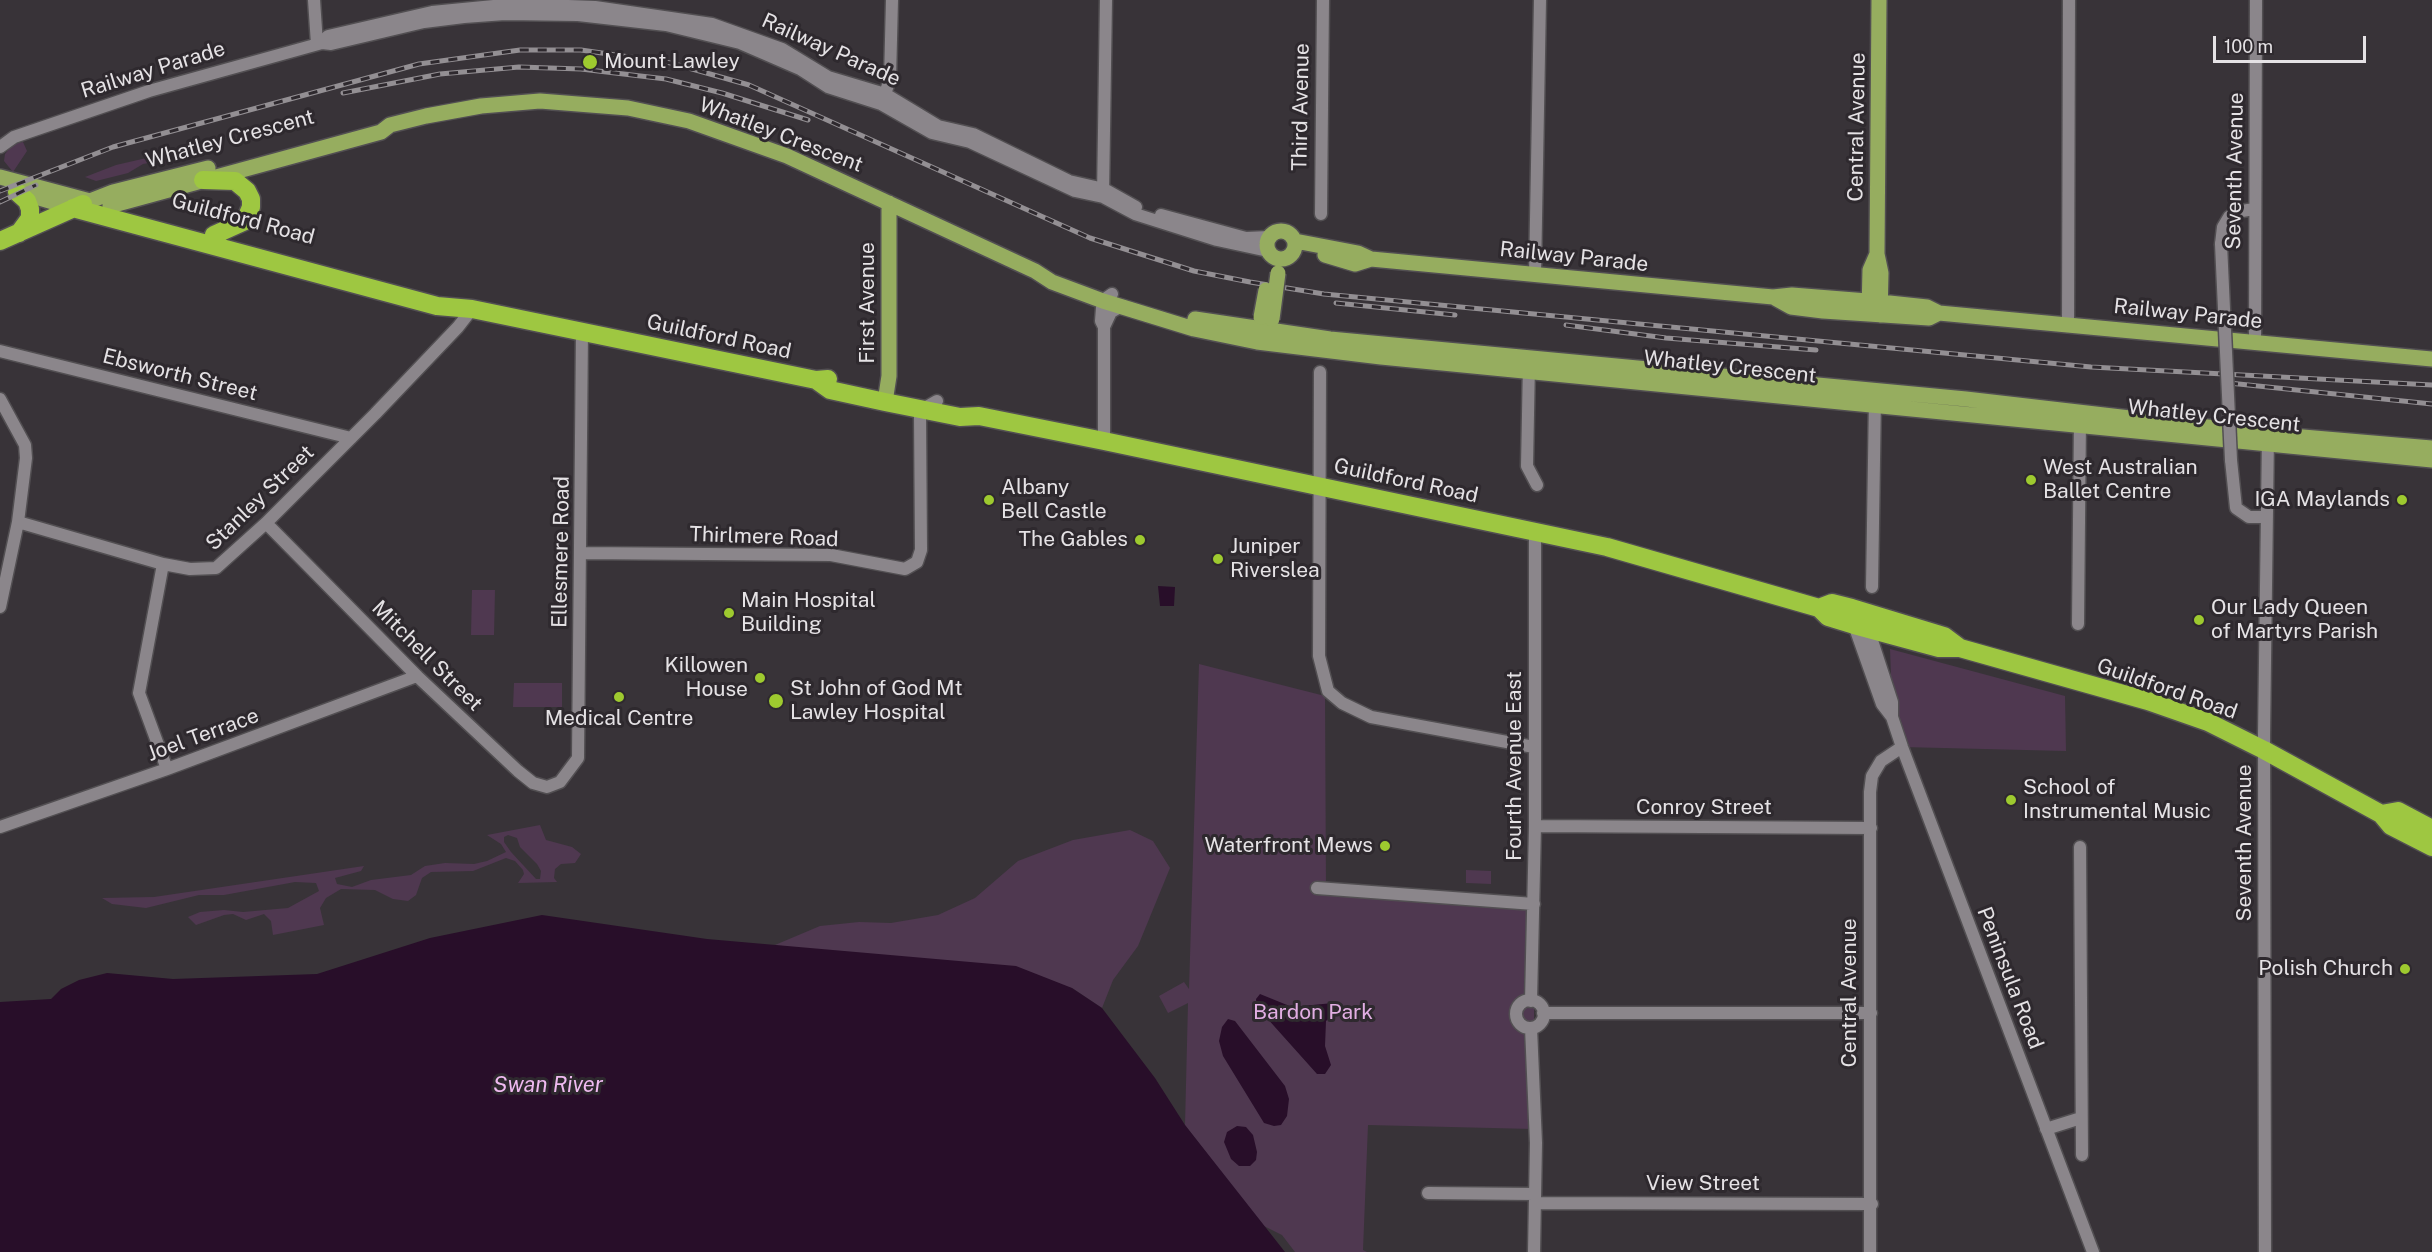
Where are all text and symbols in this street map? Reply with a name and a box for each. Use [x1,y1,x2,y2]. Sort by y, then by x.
street label: Railway Parade [758,8,904,92]
scale bar [2216,24,2369,62]
street label: Railway Parade [78,36,228,104]
text: 100 m [2224,36,2273,57]
street label: Third Avenue [1287,43,1315,171]
place label: Mount Lawley [604,49,740,75]
street label: Central Avenue [1843,52,1871,202]
marker: Mount Lawley [581,53,599,71]
street label: Whatley Crescent [696,92,866,178]
street label: Seventh Avenue [2221,92,2249,250]
street label: Whatley Crescent [143,104,317,174]
street label: Guildford Road [169,188,317,250]
street label: Railway Parade [1498,237,1650,277]
street label: First Avenue [855,242,881,364]
street label: Railway Parade [2112,294,2264,334]
street label: Guildford Road [645,309,793,365]
street label: Ebsworth Street [100,344,260,406]
street label: Whatley Crescent [1642,345,1818,389]
street label: Whatley Crescent [2126,394,2302,438]
street label: Stanley Street [201,440,319,556]
street label: Guildford Road [1332,453,1480,509]
place label: West Australian Ballet Centre [2043,455,2198,505]
marker: West Australian Ballet Centre [2024,473,2038,487]
place label: Albany Bell Castle [1001,475,1107,525]
street label: Ellesmere Road [547,476,575,628]
place label: IGA Maylands [2254,487,2390,513]
marker: Albany Bell Castle [982,493,996,507]
marker: IGA Maylands [2395,493,2409,507]
street label: Thirlmere Road [689,522,839,552]
place label: The Gables [1019,527,1128,553]
marker: The Gables [1133,533,1147,547]
place label: Juniper Riverslea [1230,534,1320,584]
marker: Juniper Riverslea [1211,552,1225,566]
place label: Main Hospital Building [741,588,876,638]
place label: Our Lady Queen of Martyrs Parish [2211,595,2378,645]
street label: Mitchell Street [367,596,487,716]
marker: Main Hospital Building [722,606,736,620]
marker: Our Lady Queen of Martyrs Parish [2192,613,2206,627]
place label: Killowen House [665,653,748,703]
street label: Guildford Road [2093,653,2241,725]
marker: Killowen House [753,671,767,685]
street label: Fourth Avenue East [1502,671,1528,861]
place label: St John of God Mt Lawley Hospital [790,676,963,726]
marker: Medical Centre [612,690,626,704]
marker: St John of God Mt Lawley Hospital [767,692,785,710]
street label: Joel Terrace [144,703,262,767]
place label: Medical Centre [545,706,693,732]
street label: Seventh Avenue [2232,764,2258,922]
place label: School of Instrumental Music [2023,775,2211,825]
marker: School of Instrumental Music [2004,793,2018,807]
street label: Conroy Street [1636,795,1772,821]
place label: Waterfront Mews [1204,833,1373,859]
marker: Waterfront Mews [1378,839,1392,853]
street label: Peninsula Road [1971,903,2049,1053]
street label: Central Avenue [1837,918,1863,1068]
place label: Polish Church [2258,956,2393,982]
marker: Polish Church [2398,962,2412,976]
park label: Bardon Park [1253,1000,1373,1026]
water label: Swan River [493,1072,603,1098]
street label: View Street [1646,1171,1760,1197]

